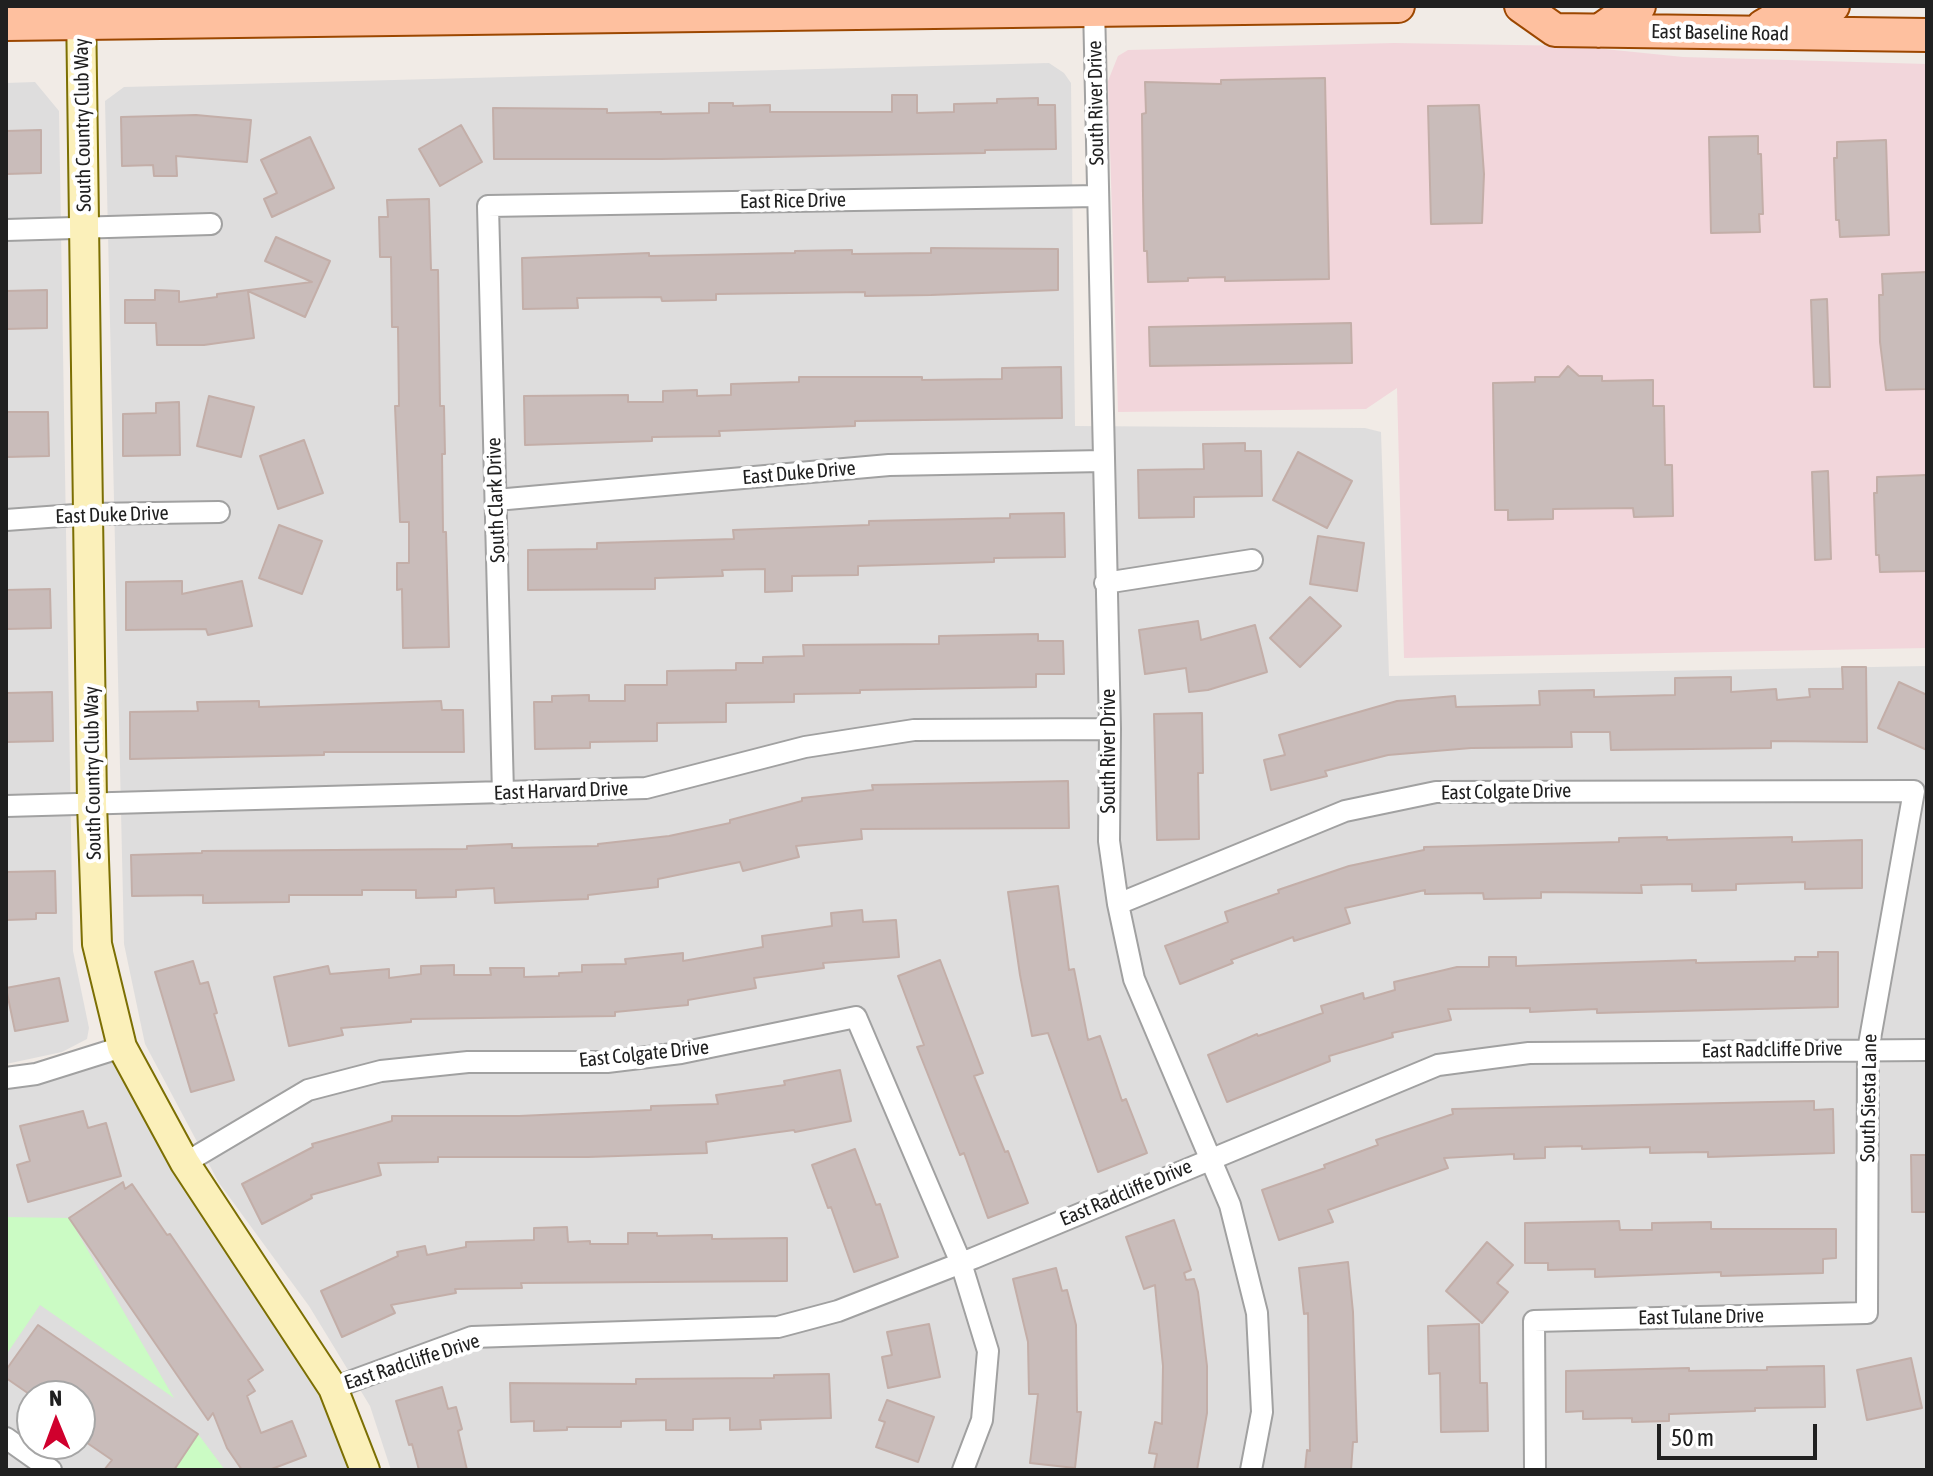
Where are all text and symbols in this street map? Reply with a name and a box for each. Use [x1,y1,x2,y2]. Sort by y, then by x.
street label: East Baseline Road [1651,20,1789,46]
street label: South Country Club Way [69,38,97,212]
street label: South River Drive [1083,40,1109,166]
street label: East Rice Drive [740,188,846,214]
street label: South Clark Drive [482,437,510,563]
street label: East Duke Drive [742,456,856,490]
street label: East Duke Drive [55,501,169,529]
street label: South Country Club Way [79,686,107,860]
street label: South River Drive [1097,689,1121,813]
street label: East Harvard Drive [493,777,629,805]
street label: East Colgate Drive [1441,779,1571,805]
street label: South Siesta Lane [1856,1034,1882,1162]
street label: East Colgate Drive [578,1035,710,1073]
street label: East Radcliffe Drive [1701,1037,1843,1063]
street label: East Radcliffe Drive [1056,1154,1196,1232]
street label: East Tulane Drive [1638,1304,1764,1330]
street label: East Radcliffe Drive [341,1329,483,1395]
north arrow [16,1380,96,1460]
text: N [49,1385,62,1411]
scale bar [1661,1408,1821,1458]
text: 50 m [1671,1424,1714,1451]

